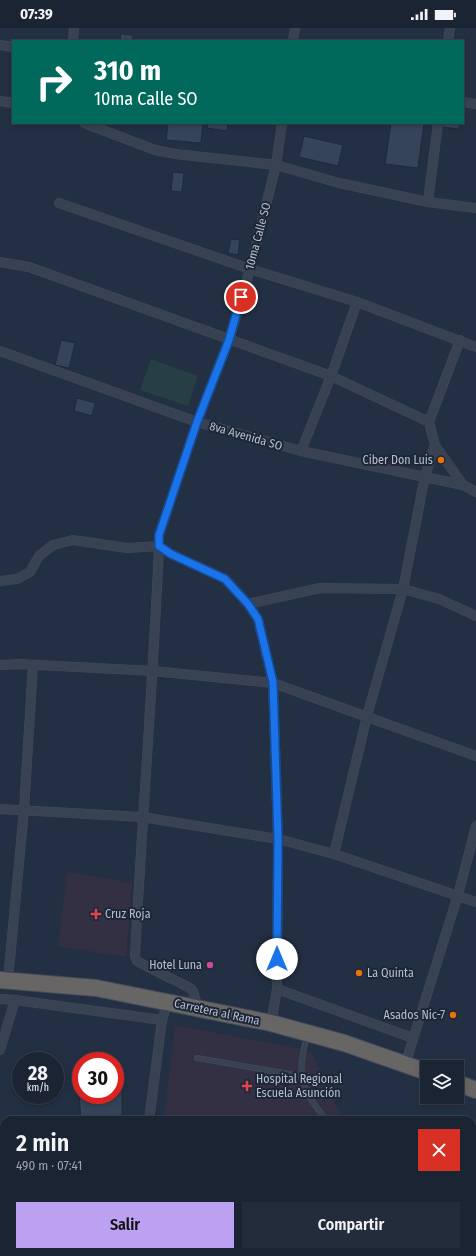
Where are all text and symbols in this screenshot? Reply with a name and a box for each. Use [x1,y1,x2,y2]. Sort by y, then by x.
text: 07:39 [20,5,53,23]
text: 310 m [94,54,161,87]
icon: right [28,56,80,108]
text: 10ma Calle SO [94,88,198,110]
street label: 10ma Calle SO [242,201,274,271]
pin [224,280,258,314]
icon: arrive [230,286,252,308]
street label: 8va Avenida SO [208,419,284,453]
place label: Ciber Don Luis [363,453,433,467]
marker: Ciber Don Luis [436,455,446,465]
place label: Cruz Roja [105,907,151,921]
marker: Cruz Roja [90,908,102,920]
position arrow [256,938,298,980]
place label: Hotel Luna [149,958,202,972]
marker: Hotel Luna [205,960,215,970]
place label: La Quinta [367,966,414,980]
marker: La Quinta [354,968,364,978]
street label: Carretera al Rama [173,996,261,1028]
place label: Asados Nic-7 [384,1008,445,1022]
marker: Asados Nic-7 [448,1010,458,1020]
speed limit sign: 30 [72,1052,124,1104]
map controls [420,1060,464,1104]
button: layers [420,1060,464,1104]
text: 28 [28,1061,48,1085]
place label: Hospital Regional Escuela Asunción [256,1072,342,1100]
marker: Hospital Regional Escuela Asunción [241,1080,253,1092]
text: km/h [27,1082,49,1094]
text: 2 min [16,1129,69,1157]
button: close [418,1129,460,1171]
text: 490 m · 07:41 [16,1158,82,1173]
button: Salir [16,1202,234,1248]
button: Compartir [242,1202,460,1248]

